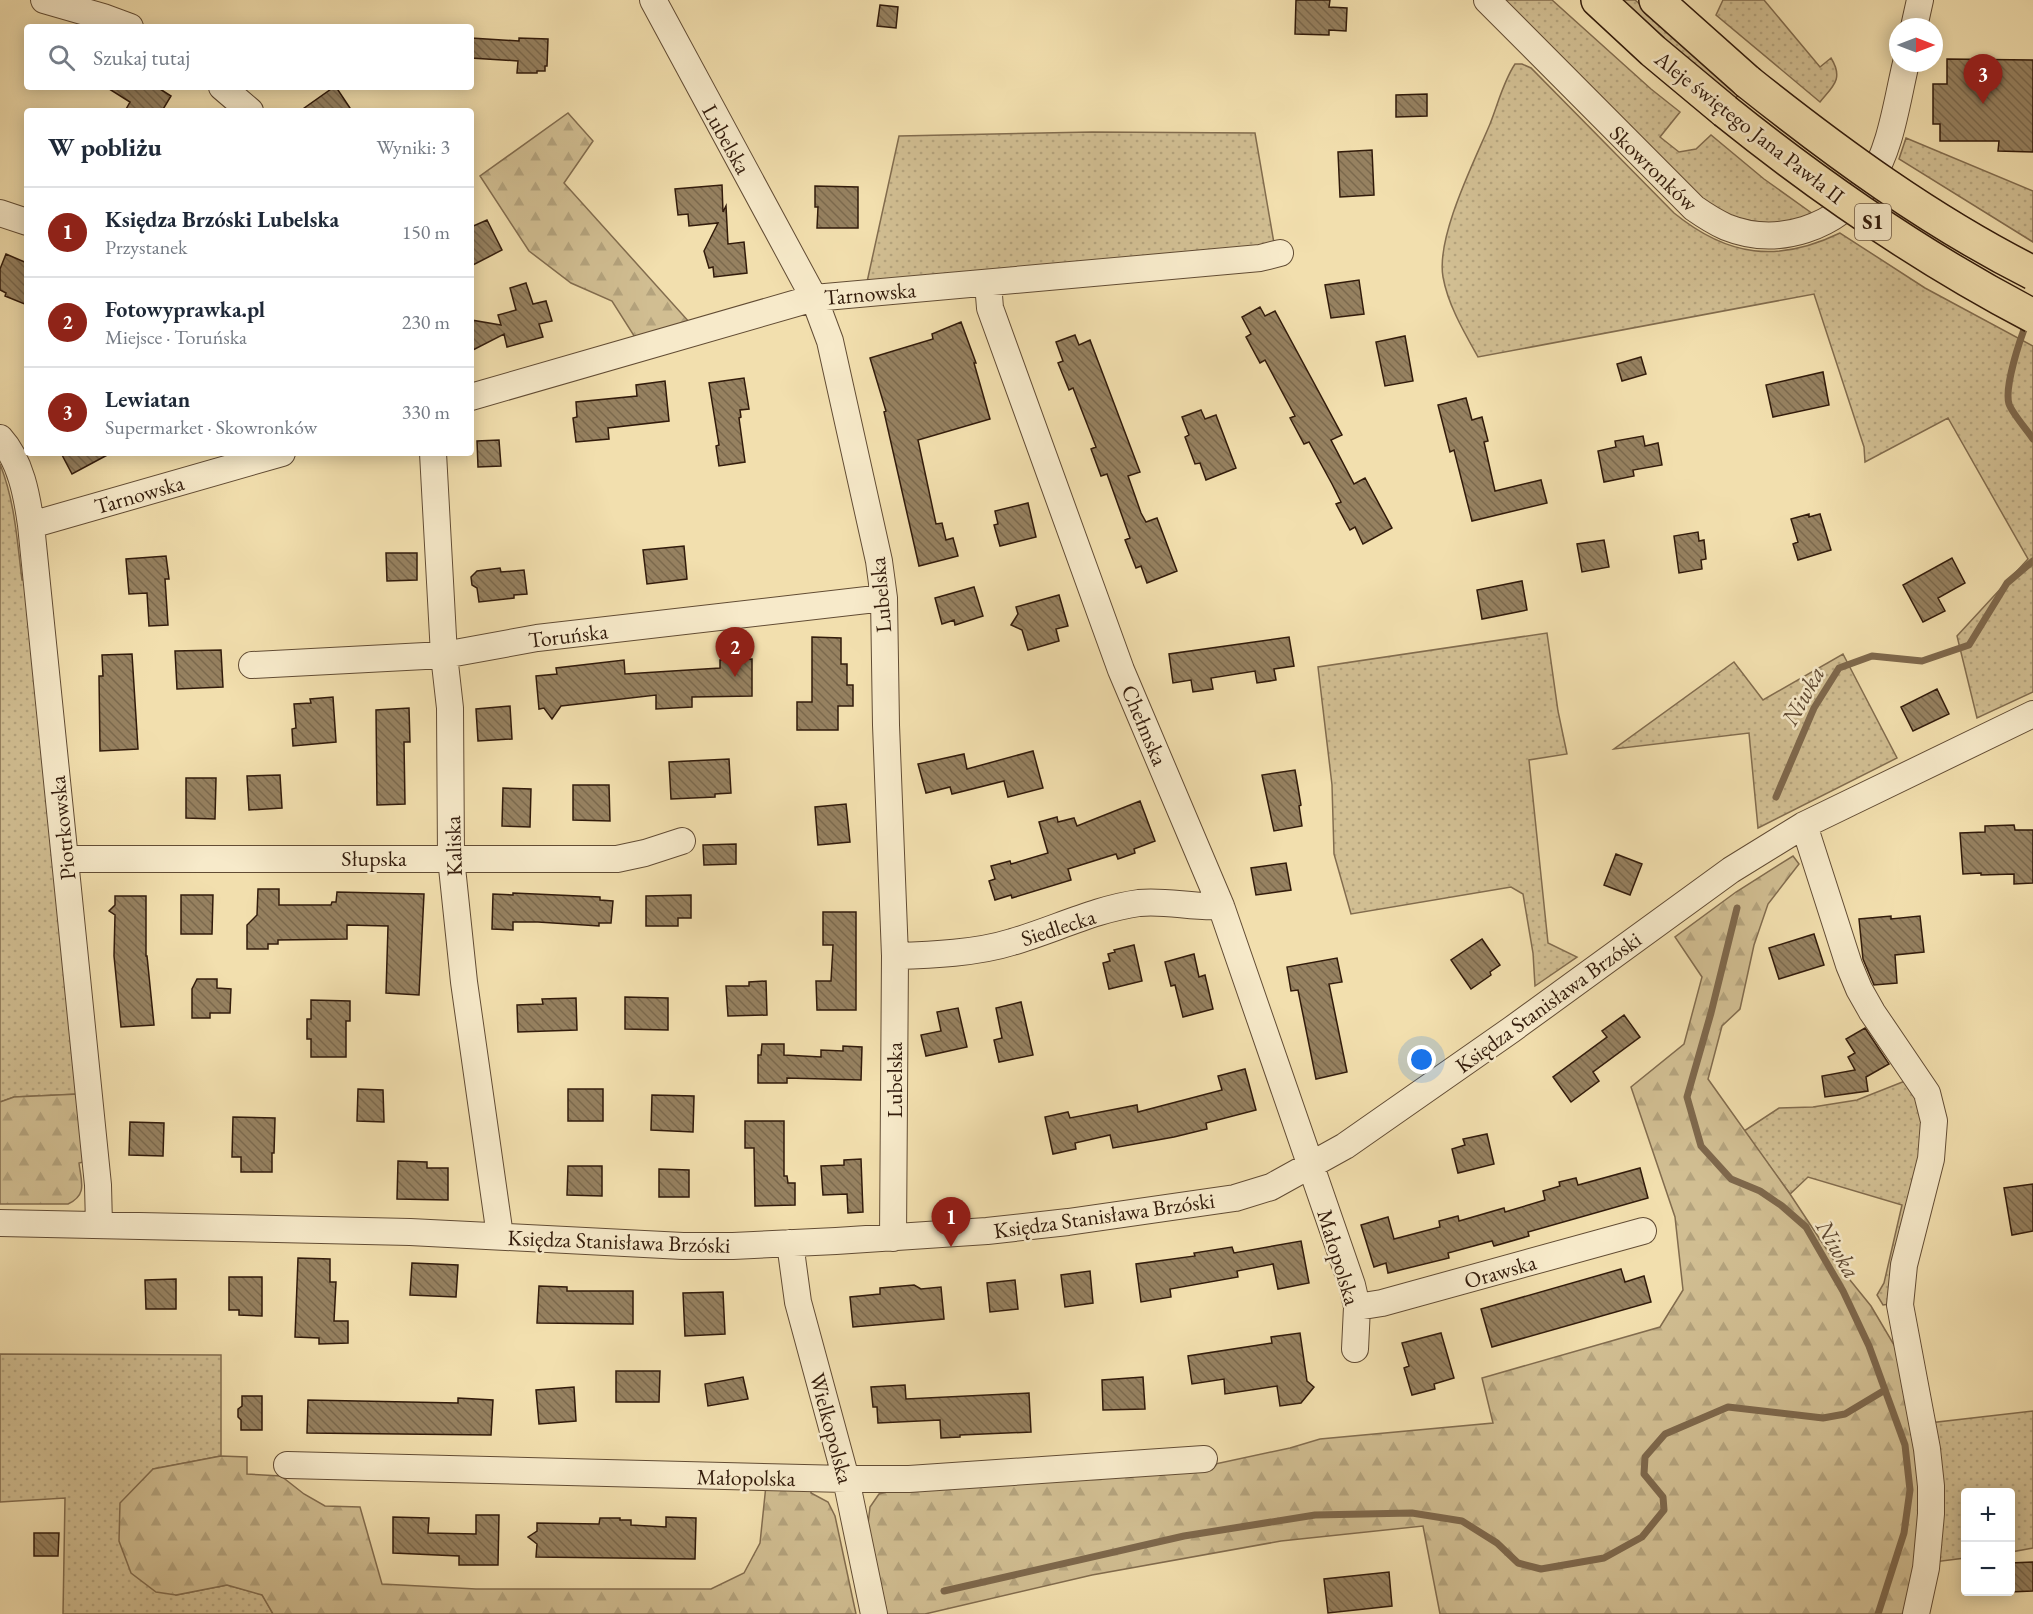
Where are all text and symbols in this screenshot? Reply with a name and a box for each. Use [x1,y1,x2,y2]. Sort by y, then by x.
north arrow [1889,18,1943,72]
search box [24,24,474,90]
icon: search [45,41,78,74]
text: Szukaj tutaj [93,43,190,72]
street label: Aleje świętego Jana Pawła II [1648,44,1851,211]
pin: 3 [1964,54,2002,104]
street label: Lubelska [695,99,758,180]
street label: Skowronków [1603,119,1705,218]
text: W pobliżu [48,130,162,164]
text: Wyniki: 3 [377,134,450,160]
road number: S1 [1855,204,1891,240]
text: Księdza Brzóski Lubelska [105,205,339,234]
text: 1 [62,219,73,245]
text: 150 m [402,219,450,245]
text: Przystanek [105,234,187,260]
street label: Tarnowska [823,275,917,312]
text: Fotowyprawka.pl [105,295,265,324]
text: 2 [62,309,73,335]
text: 230 m [402,309,450,335]
text: Miejsce · Toruńska [105,324,247,350]
text: Lewiatan [105,385,190,414]
text: 3 [62,399,73,425]
text: 330 m [402,399,450,425]
text: Supermarket · Skowronków [105,414,317,440]
street label: Tarnowska [91,468,188,521]
street label: Lubelska [863,556,898,634]
street label: Toruńska [527,616,610,655]
pin: 2 [716,628,754,677]
water label: Niwka [1773,661,1831,732]
street label: Chełmska [1115,680,1175,770]
street label: Piotrkowska [43,774,82,882]
street label: Kaliska [438,815,469,877]
street label: Słupska [341,844,407,873]
street label: Siedlecka [1017,902,1099,953]
street label: Księdza Stanisława Brzóski [1450,925,1647,1080]
street label: Lubelska [880,1042,909,1118]
your location [1407,1045,1436,1074]
street label: Księdza Stanisława Brzóski [992,1186,1217,1245]
pin: 1 [932,1198,970,1247]
street label: Małopolska [1310,1206,1367,1309]
water label: Niwka [1809,1213,1868,1284]
street label: Księdza Stanisława Brzóski [507,1223,731,1260]
street label: Orawska [1461,1247,1540,1296]
street label: Wielkopolska [803,1369,860,1487]
street label: Małopolska [696,1462,796,1493]
map controls [1961,1488,2015,1596]
button: + [1961,1488,2015,1542]
button: − [1961,1542,2015,1596]

